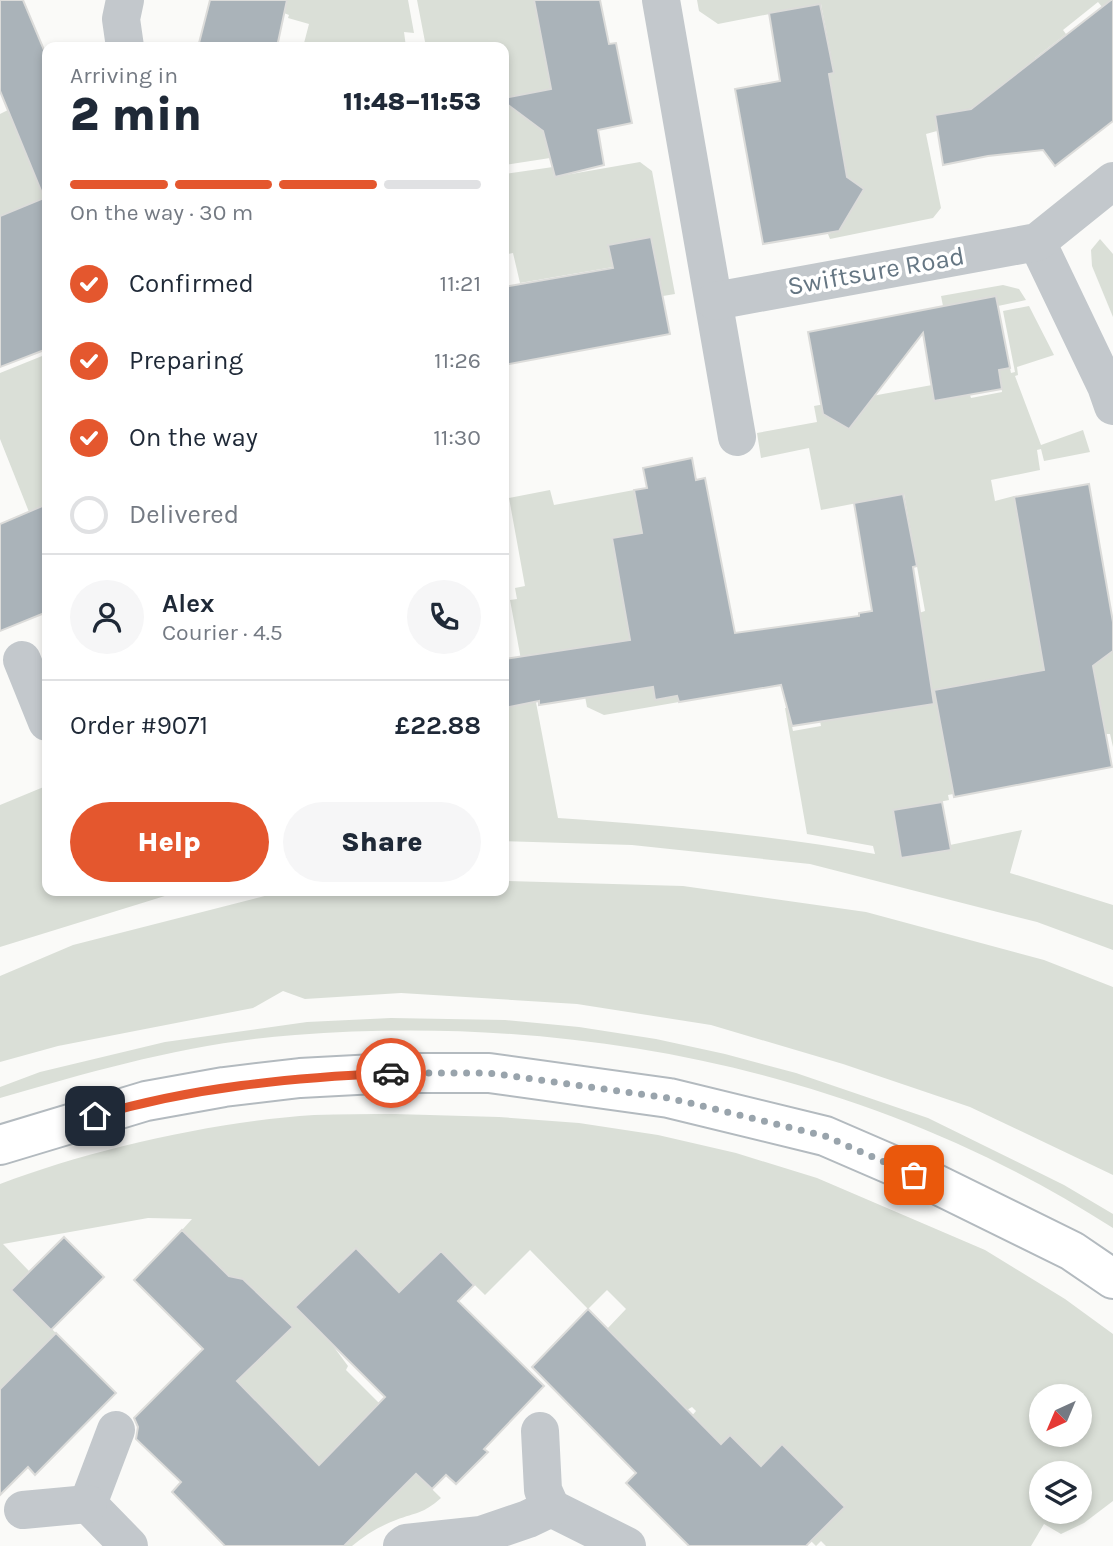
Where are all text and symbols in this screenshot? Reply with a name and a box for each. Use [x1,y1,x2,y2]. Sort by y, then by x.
text: Arriving in [70,62,178,89]
text: 11:48–11:53 [343,86,481,117]
text: 2 min [70,88,202,142]
text: On the way · 30 m [70,199,253,226]
street label: Swiftsure Road [785,240,967,302]
icon: check [70,265,108,303]
text: Confirmed [129,268,254,299]
text: 11:21 [440,270,481,297]
icon: check [70,342,108,380]
text: Preparing [129,345,243,376]
text: 11:26 [434,347,481,374]
icon: check [70,419,108,457]
text: On the way [129,422,258,453]
text: 11:30 [433,424,481,451]
text: Delivered [129,499,239,530]
button: person [70,580,144,654]
button: phone [407,580,481,654]
text: Alex [162,588,214,619]
text: Courier · 4.5 [162,619,283,646]
text: Order #9071 [70,710,208,741]
text: £22.88 [395,710,481,741]
button: Help [70,802,269,882]
button: Share [283,802,481,882]
courier [356,1038,426,1108]
icon: car [372,1054,410,1092]
pin [65,1086,125,1146]
icon: home [76,1097,114,1135]
pin [884,1145,944,1205]
icon: bag [895,1156,933,1194]
north arrow [1029,1384,1092,1447]
map controls [1029,1384,1092,1524]
button: layers [1029,1461,1092,1524]

